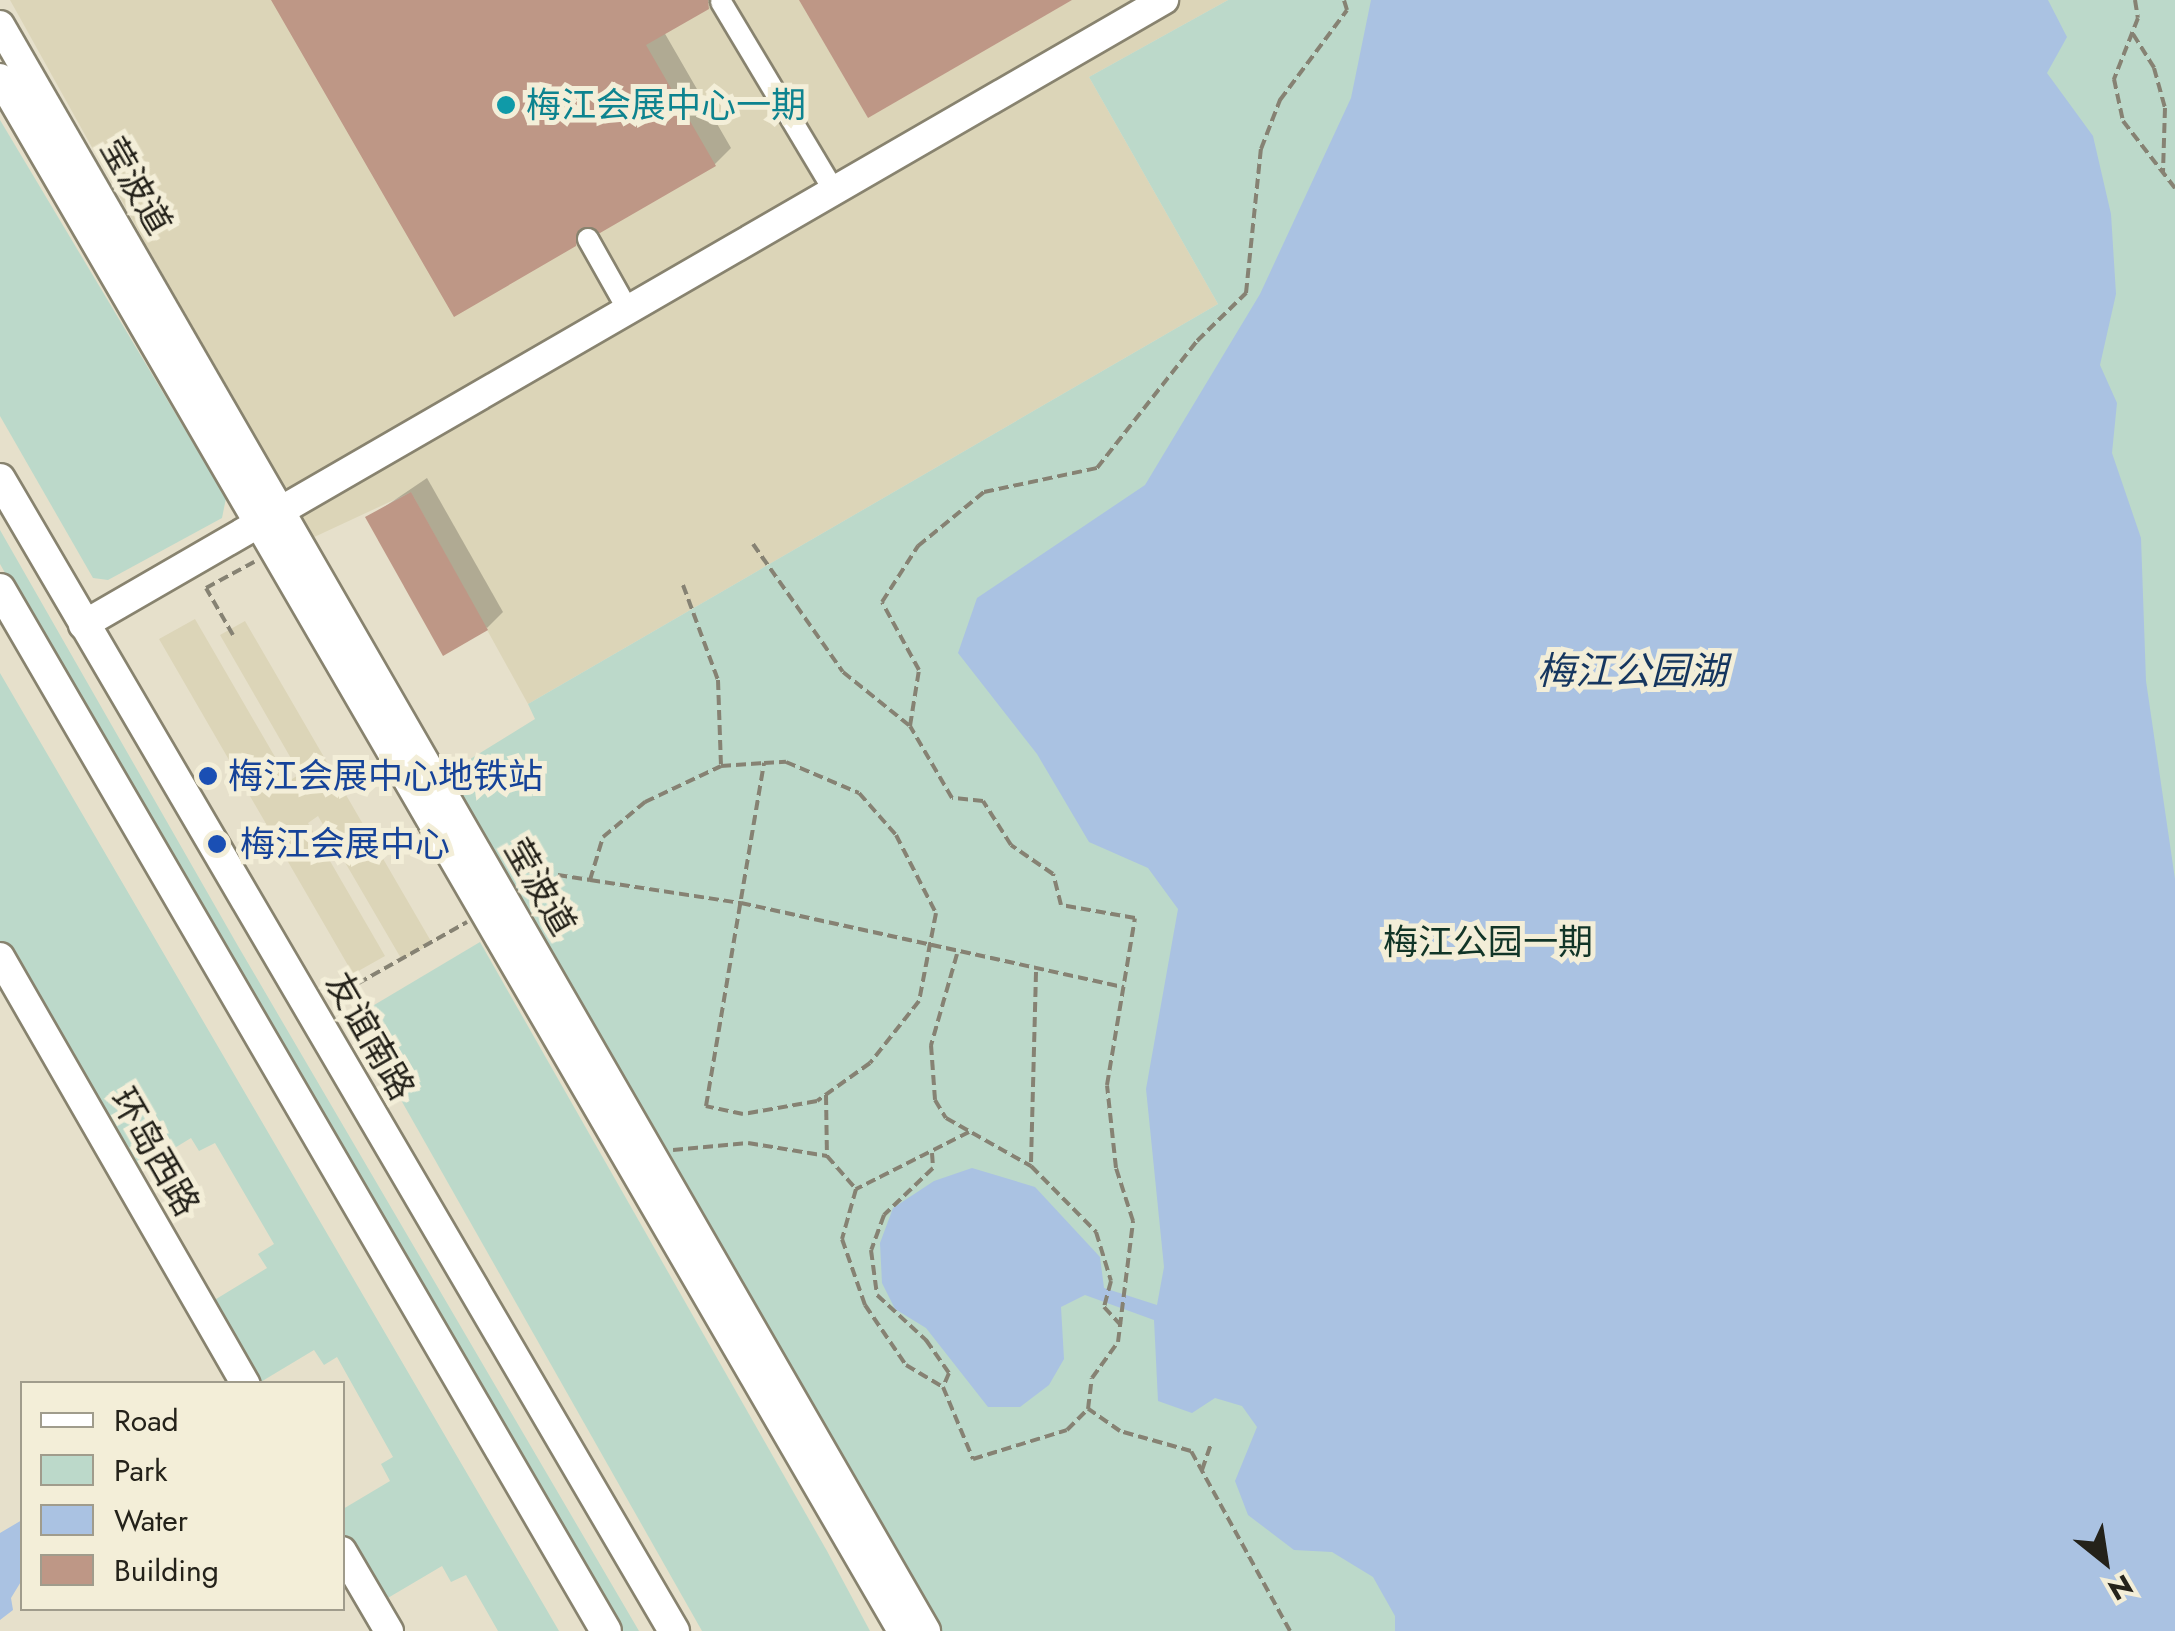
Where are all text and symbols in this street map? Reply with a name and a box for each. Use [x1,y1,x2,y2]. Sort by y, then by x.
place label: 梅江会展中心一期 [526,84,806,126]
marker: 梅江会展中心一期 [495,94,517,116]
street label: 莹波道 [92,130,180,242]
water label: 梅江公园湖 [1537,648,1727,694]
place label: 梅江会展中心地铁站 [228,755,543,797]
marker: 梅江会展中心地铁站 [197,765,219,787]
place label: 梅江会展中心 [240,823,450,865]
marker: 梅江会展中心 [204,831,230,857]
street label: 莹波道 [496,831,584,943]
park label: 梅江公园一期 [1383,921,1593,963]
street label: 友谊南路 [317,965,423,1107]
street label: 环岛西路 [102,1081,208,1223]
legend [20,1381,345,1611]
text: Road [114,1399,179,1442]
text: Park [114,1449,167,1492]
text: Water [114,1499,188,1542]
north arrow [2055,1511,2155,1611]
text: Building [114,1549,219,1592]
text: N [2100,1564,2140,1611]

